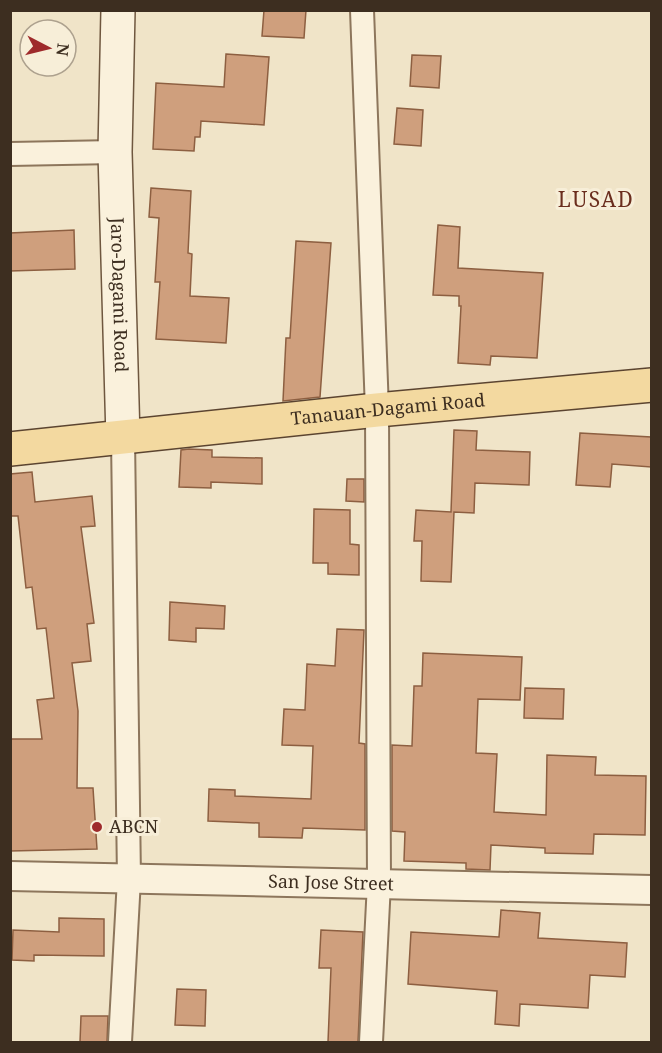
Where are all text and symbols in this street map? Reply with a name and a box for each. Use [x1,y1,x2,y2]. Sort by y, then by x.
north arrow [18,18,78,78]
text: N [51,42,75,58]
district label: LUSAD [558,185,634,213]
street label: Jaro-Dagami Road [106,216,134,373]
street label: Tanauan-Dagami Road [289,387,486,430]
place label: ABCN [109,814,159,838]
marker: ABCN [90,820,104,834]
street label: San Jose Street [268,869,394,895]

